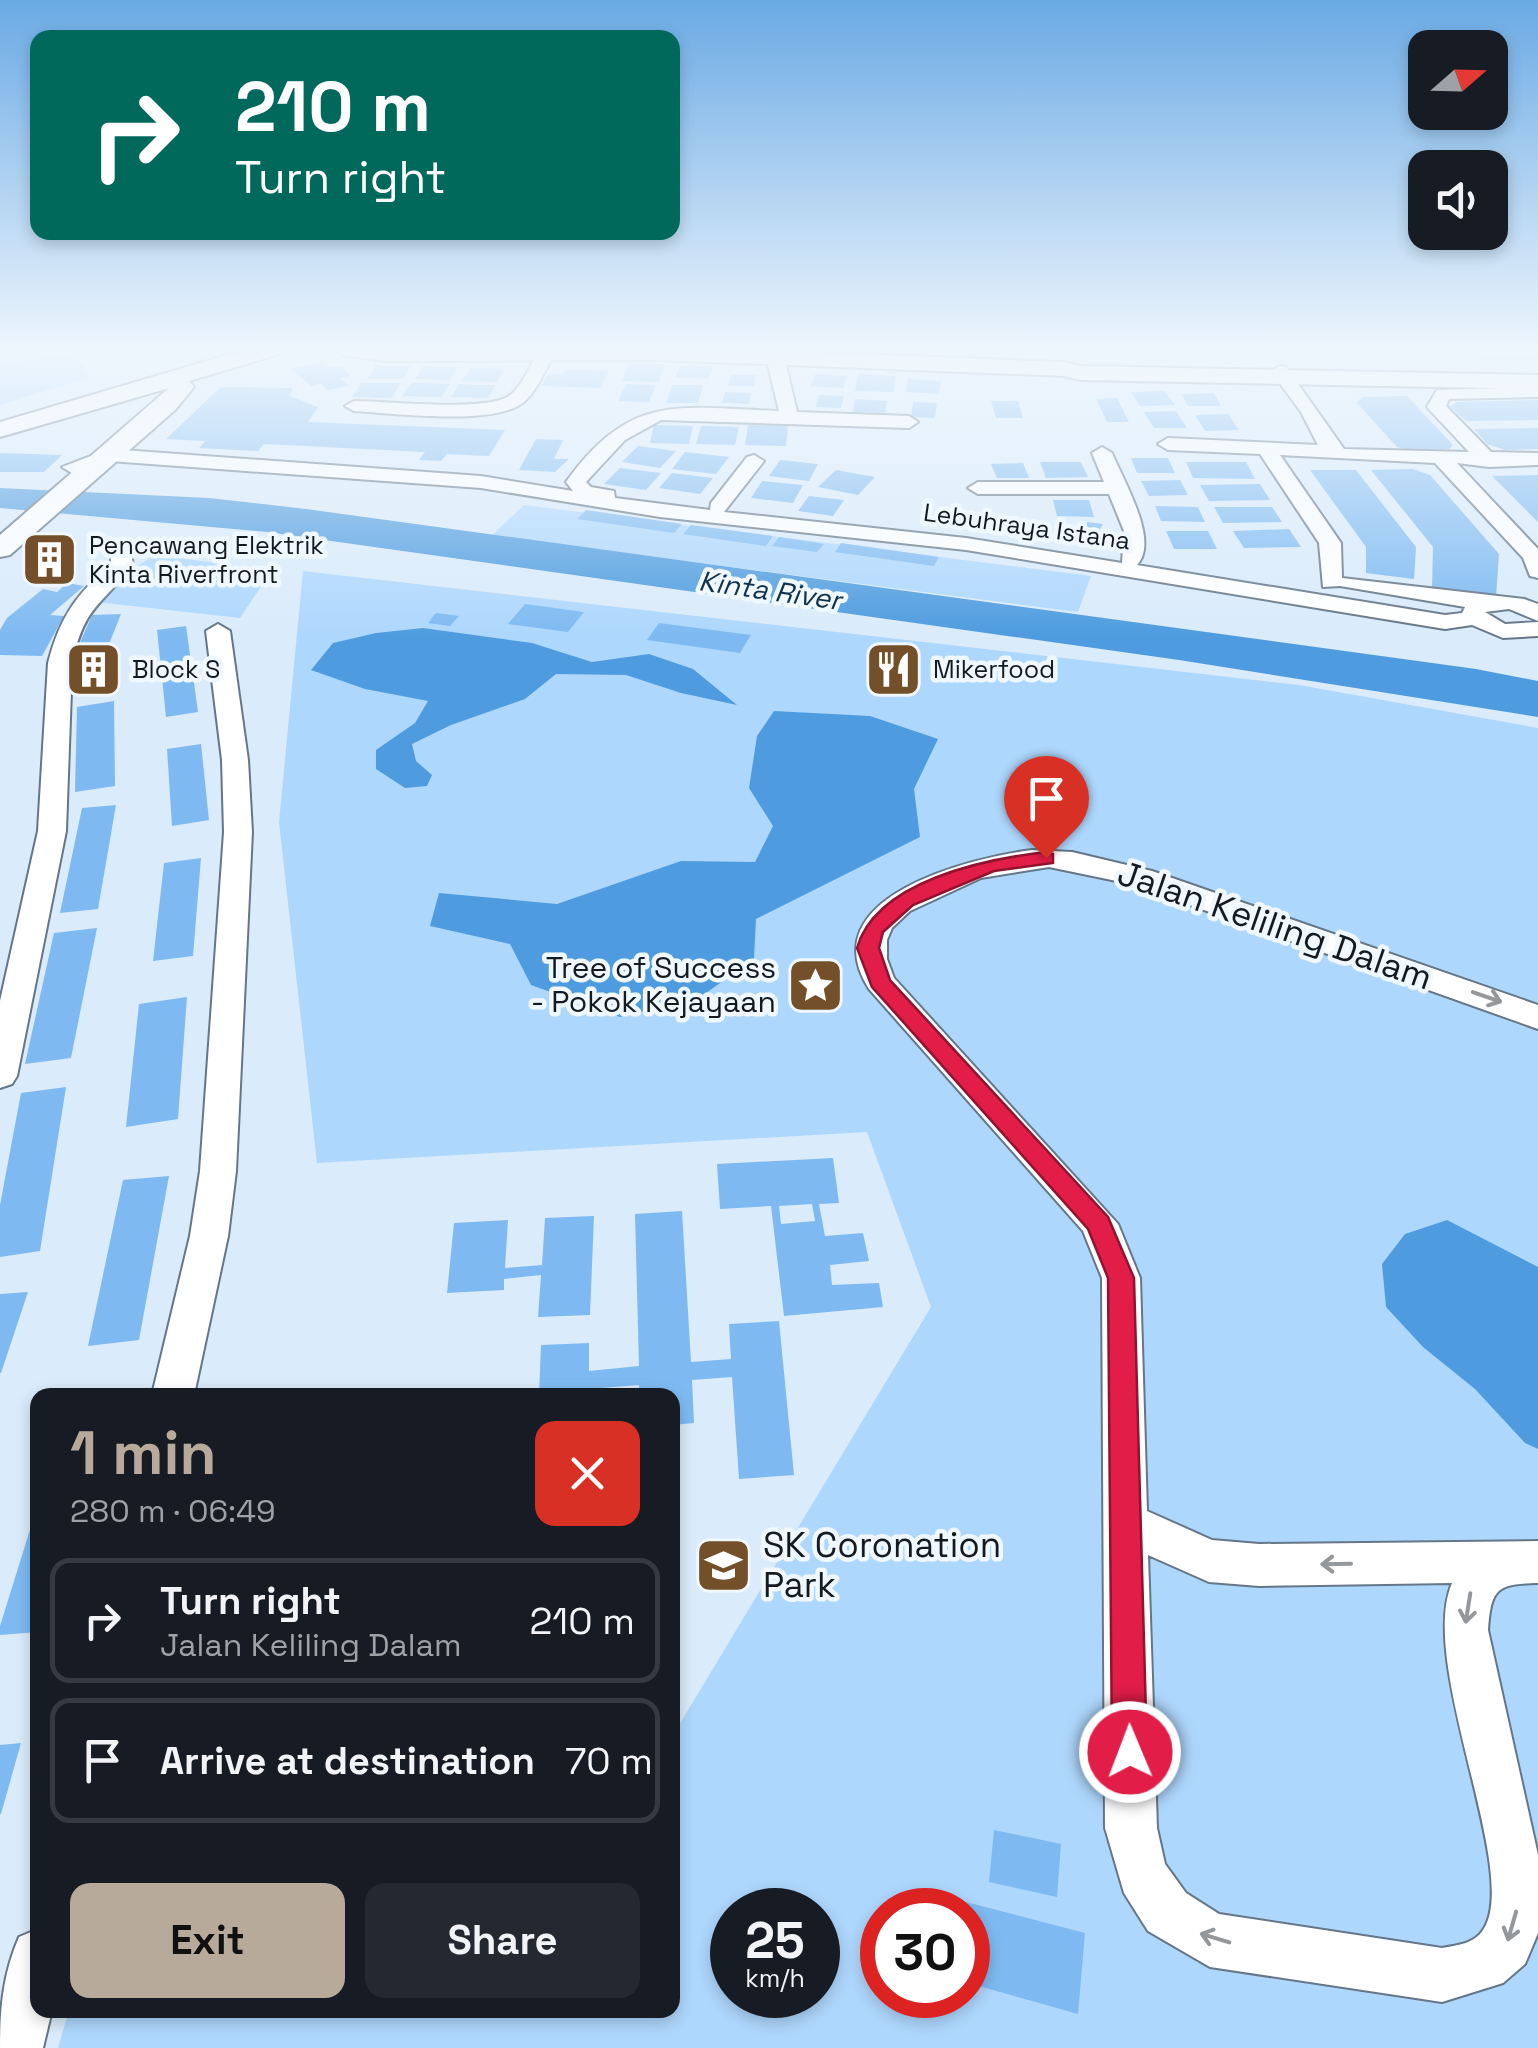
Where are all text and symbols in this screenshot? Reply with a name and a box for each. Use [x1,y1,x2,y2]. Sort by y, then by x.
north arrow [1408,30,1508,130]
map controls [1408,30,1508,250]
text: 210 m [235,62,431,151]
icon: right [70,70,200,200]
text: Turn right [235,149,446,206]
button: sound [1408,150,1508,250]
street label: Lebuhraya Istana [921,496,1133,556]
building icon: Pencawang Elektrik Kinta Riverfront [20,529,80,589]
place label: Pencawang Elektrik Kinta Riverfront [89,529,324,590]
water label: Kinta River [697,562,847,618]
building icon: Block S [63,639,123,699]
restaurant icon: Mikerfood [864,639,924,699]
place label: Block S [132,653,220,685]
place label: Mikerfood [933,653,1055,685]
pin [1004,756,1089,859]
icon: arrive [1019,771,1074,826]
street label: Jalan Keliling Dalam [1112,850,1438,1000]
place label: Tree of Success - Pokok Kejayaan [531,948,776,1021]
place icon: Tree of Success - Pokok Kejayaan [785,955,845,1015]
one-way arrow [1470,989,1502,1007]
text: 1 min [70,1415,217,1492]
button: close [535,1421,640,1526]
text: 280 m · 06:49 [70,1491,276,1531]
place label: SK Coronation Park [763,1523,1001,1607]
school or university icon: SK Coronation Park [694,1535,754,1595]
one-way arrow [1321,1554,1354,1574]
text: Turn right [160,1577,341,1625]
one-way arrow [1458,1591,1476,1624]
icon: right [75,1593,130,1648]
text: 210 m [529,1597,635,1645]
text: Jalan Keliling Dalam [160,1625,462,1665]
position arrow [1078,1700,1182,1804]
icon: arrive [75,1733,130,1788]
text: Arrive at destination [160,1737,535,1785]
text: 70 m [565,1737,653,1785]
button: Exit [70,1883,345,1998]
button: Share [365,1883,640,1998]
speed limit sign: 30 [860,1888,990,2018]
text: 25 [745,1909,805,1973]
one-way arrow [1501,1910,1520,1941]
one-way arrow [1200,1928,1232,1946]
text: km/h [745,1962,805,1994]

